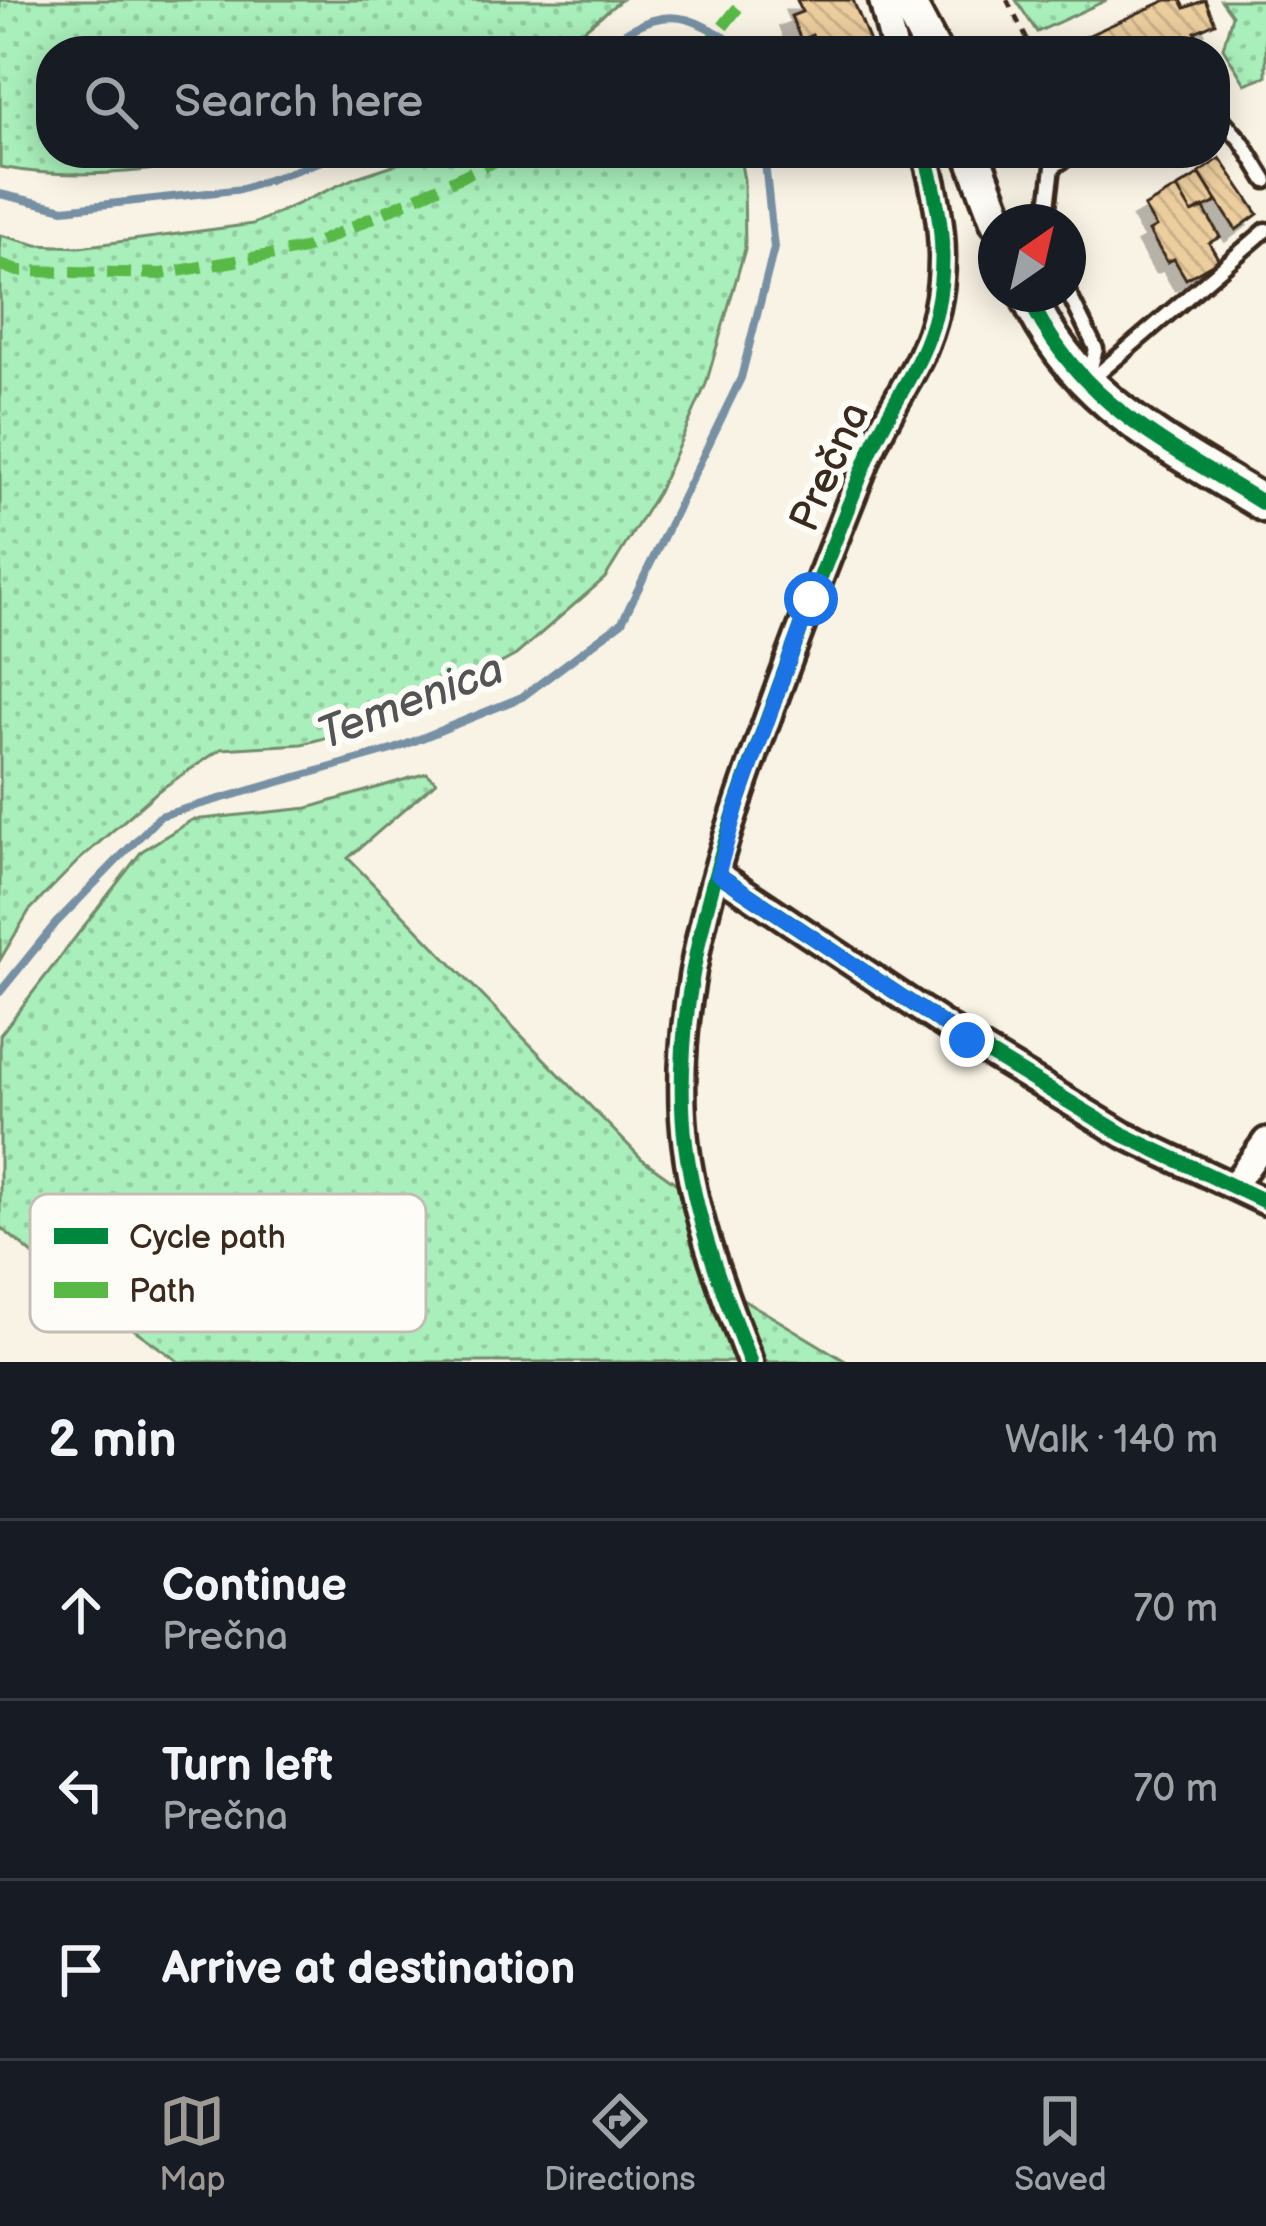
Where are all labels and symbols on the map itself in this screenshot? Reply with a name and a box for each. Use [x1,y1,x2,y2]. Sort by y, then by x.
north arrow [978,204,1086,312]
street label: Prečna [779,395,881,539]
route start [784,572,838,626]
water label: Temenica [310,642,512,763]
route end [940,1013,994,1067]
legend [30,1194,426,1332]
text: Cycle path [129,1218,286,1258]
text: Path [129,1272,196,1312]

